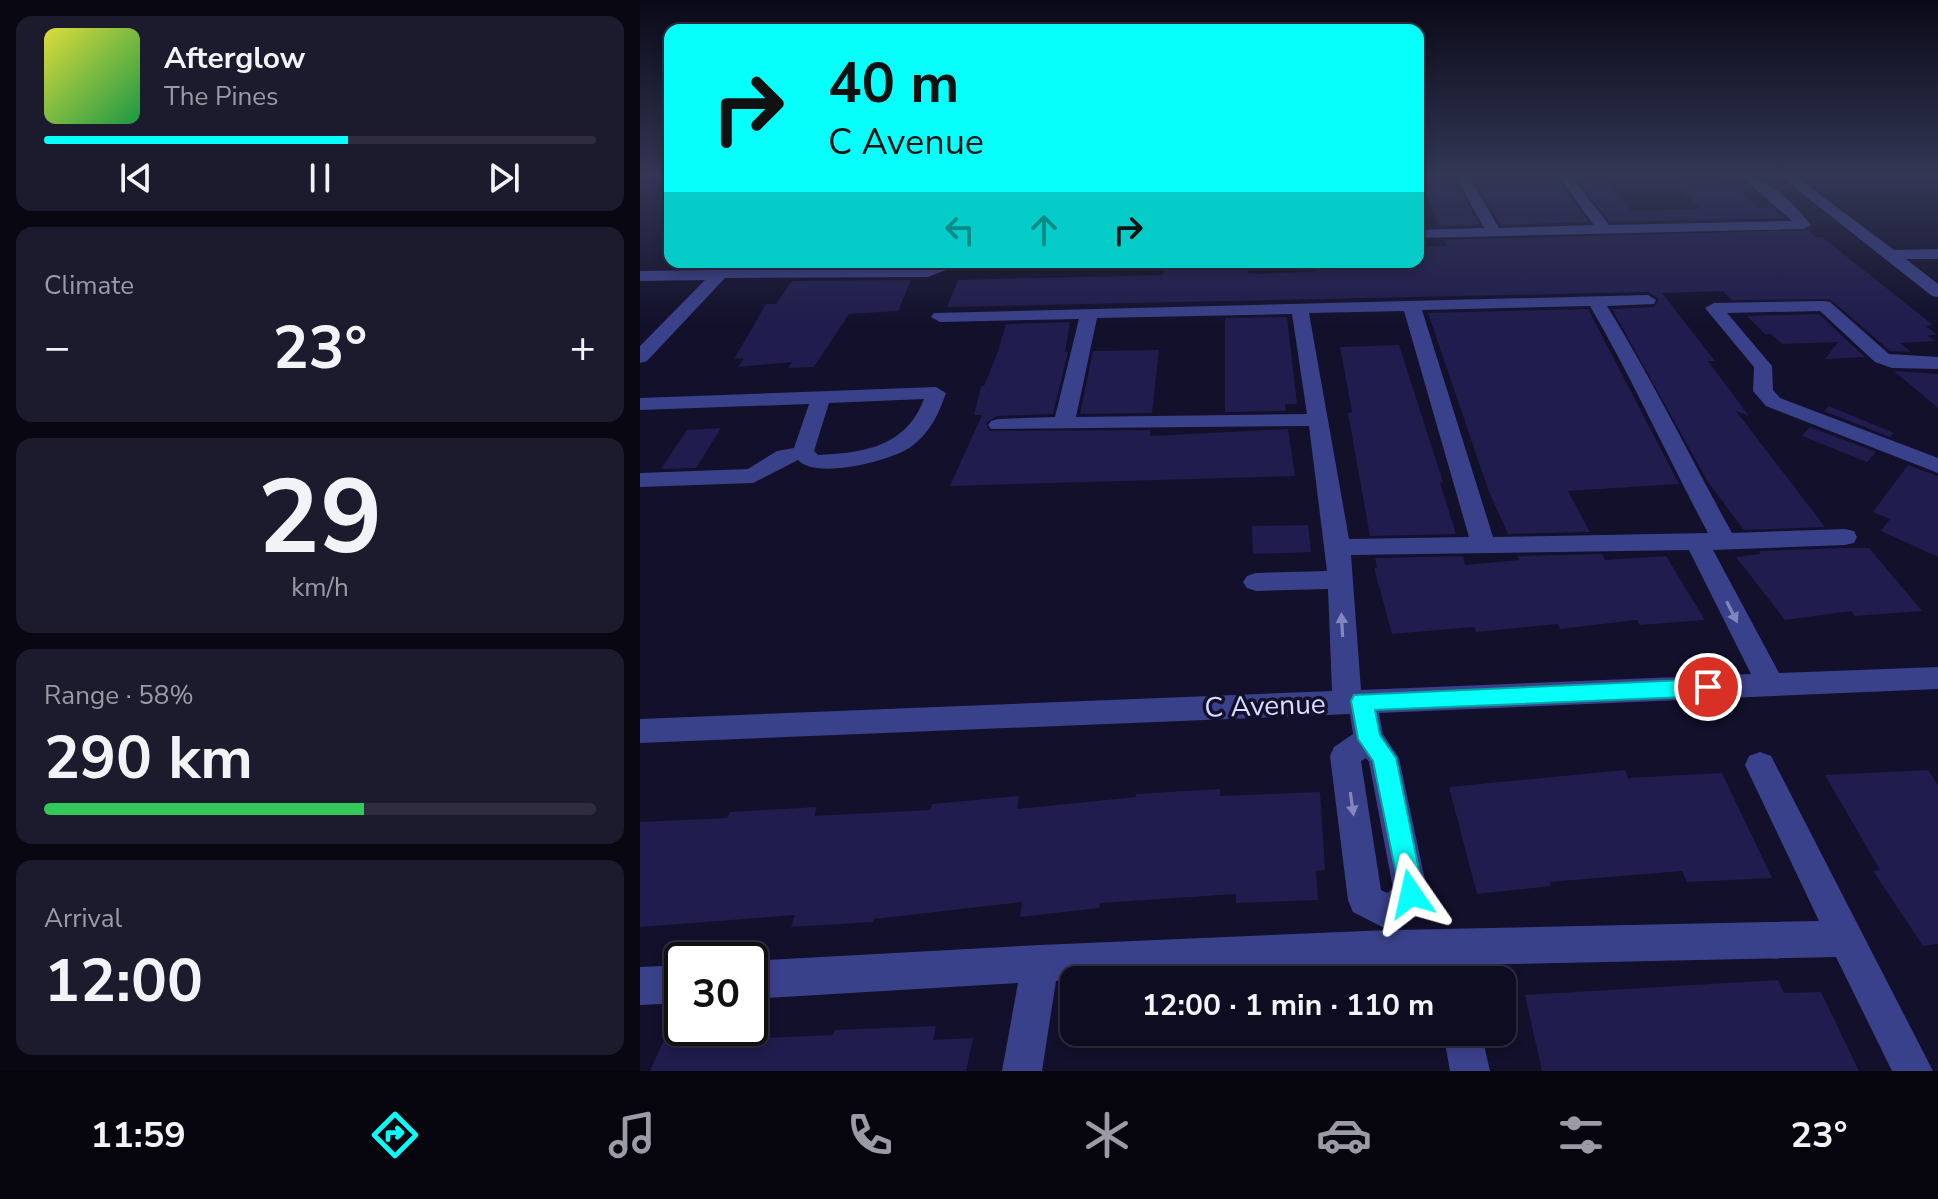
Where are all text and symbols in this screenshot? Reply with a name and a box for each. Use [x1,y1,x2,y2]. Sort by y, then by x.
text: Afterglow [164,38,305,79]
text: 40 m [828,45,959,122]
icon: right [696,56,800,160]
text: The Pines [164,79,279,114]
text: C Avenue [828,118,984,167]
icon: previous [114,156,158,200]
icon: pause [298,156,342,200]
icon: next [482,156,526,200]
icon: left [938,208,982,252]
icon: ahead [1022,208,1066,252]
icon: right [1106,208,1150,252]
text: Climate [44,268,134,303]
text: 23° [273,307,367,389]
text: − [44,318,70,378]
text: + [570,318,596,378]
text: 29 [258,447,382,589]
text: km/h [291,570,349,605]
one-way arrow [1725,601,1739,623]
one-way arrow [1336,612,1349,637]
pin [1674,653,1742,721]
icon: arrive [1686,665,1730,709]
text: Range · 58% [44,678,194,713]
street label: C Avenue [1204,685,1326,727]
text: 290 km [44,717,253,799]
one-way arrow [1346,792,1359,817]
position arrow [1369,852,1453,936]
text: Arrival [44,901,122,936]
text: 12:00 [44,940,203,1022]
speed limit sign: 30 [664,942,768,1046]
text: 12:00 · 1 min · 110 m [1142,985,1434,1026]
icon: directions [367,1107,423,1163]
icon: music [604,1107,660,1163]
icon: phone [842,1107,898,1163]
icon: climate [1079,1107,1135,1163]
icon: car [1316,1107,1372,1163]
icon: filters [1553,1107,1609,1163]
text: 11:59 [91,1111,186,1160]
text: 23° [1790,1111,1847,1160]

